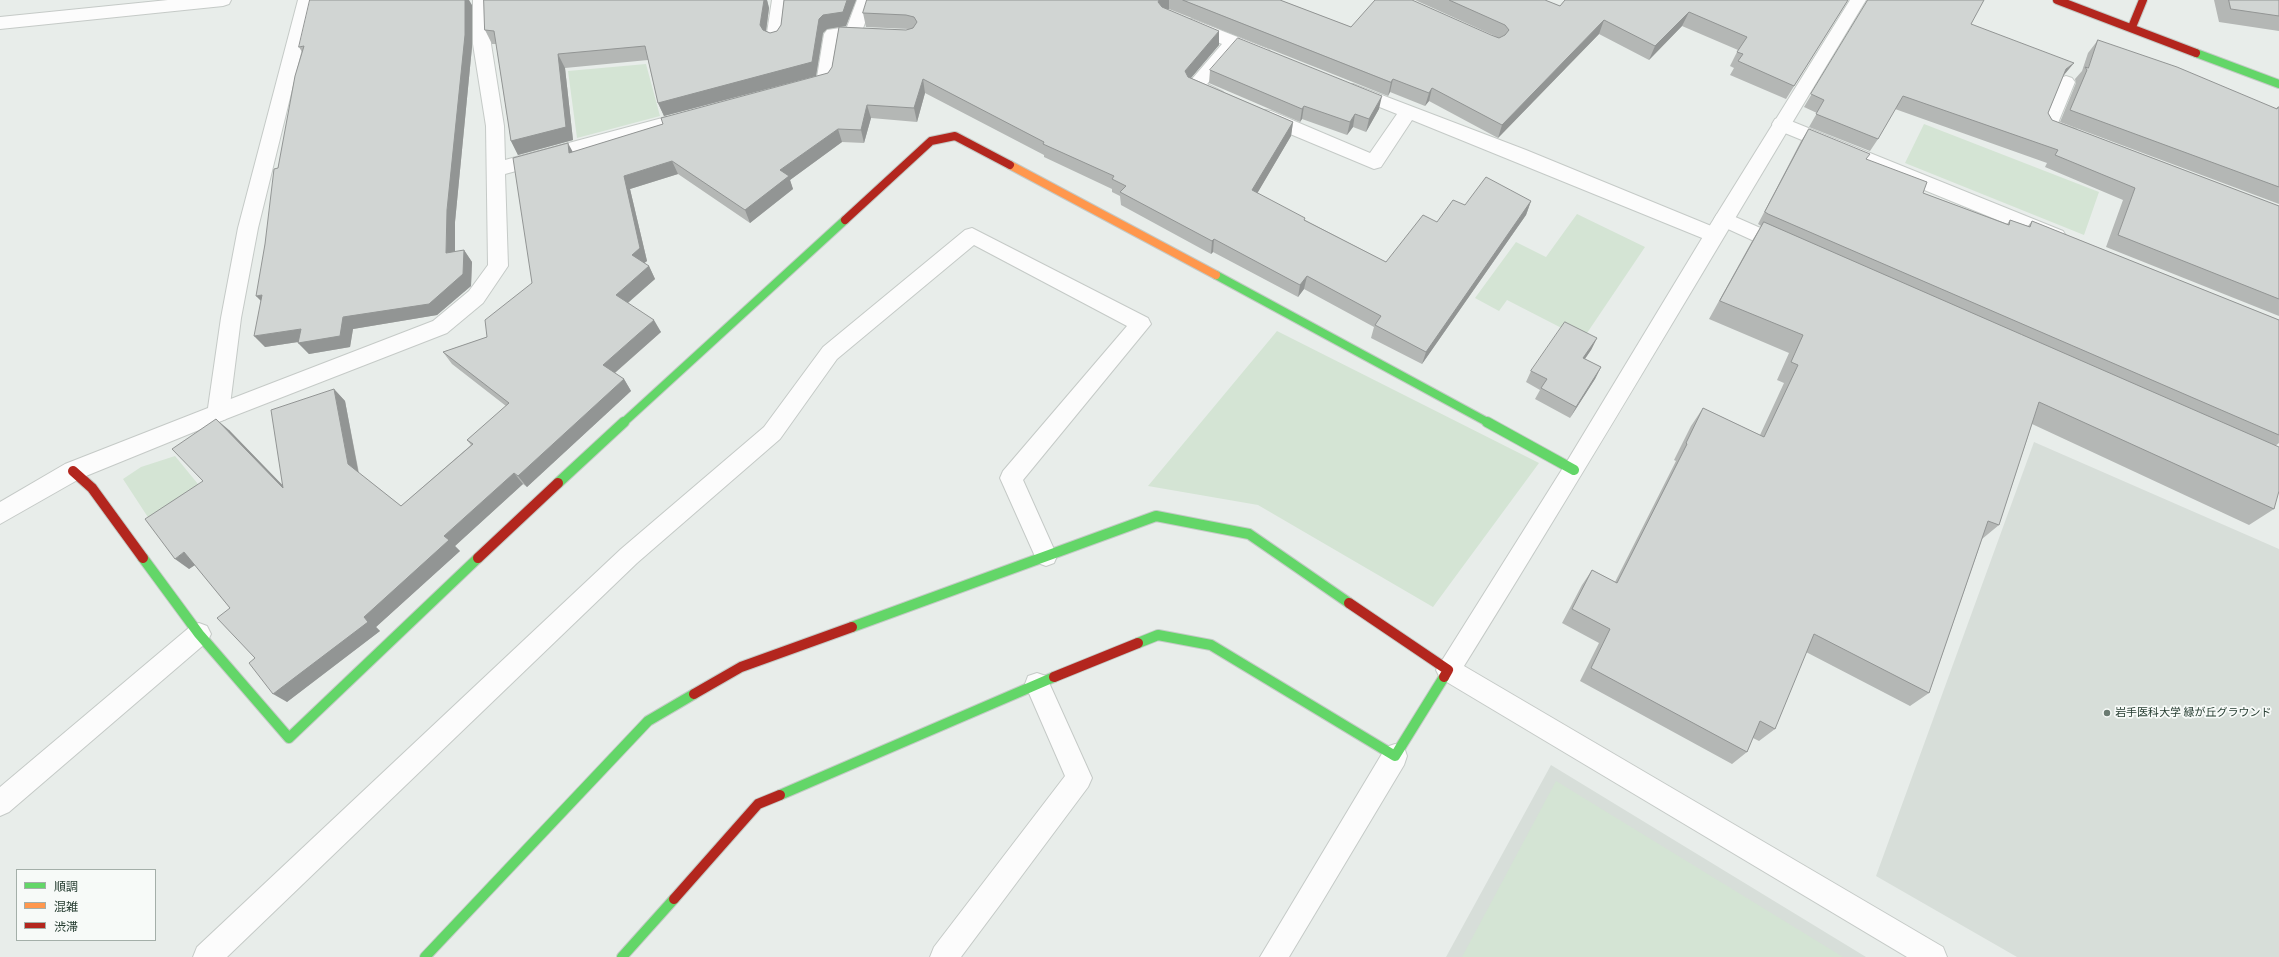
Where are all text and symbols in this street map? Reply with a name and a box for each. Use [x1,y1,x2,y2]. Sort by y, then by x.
place label: 岩手医科大学 緑が丘グラウンド [2115,706,2272,720]
marker: 岩手医科大学 緑が丘グラウンド [2102,708,2112,718]
legend [16,869,156,941]
text: 順調 [54,880,78,894]
text: 混雑 [54,900,78,914]
text: 渋滞 [54,920,78,934]

